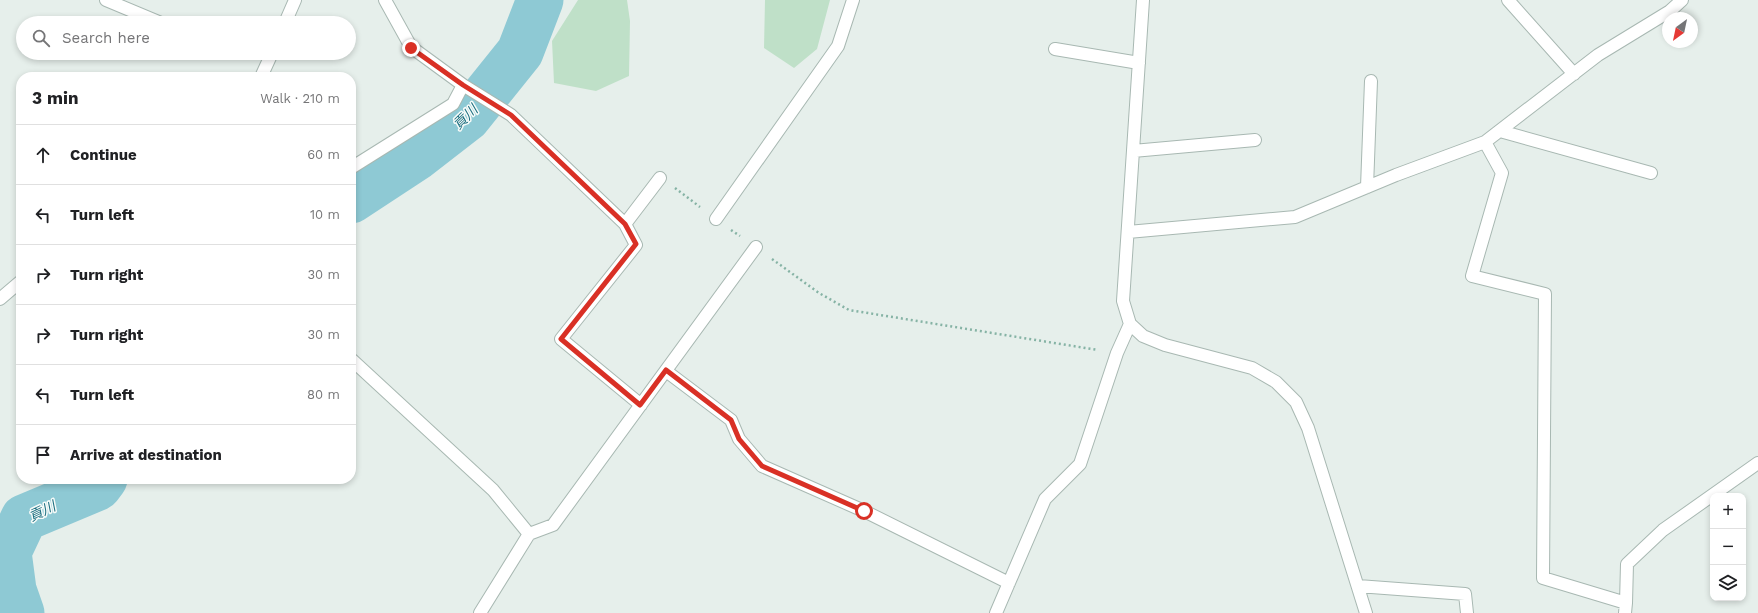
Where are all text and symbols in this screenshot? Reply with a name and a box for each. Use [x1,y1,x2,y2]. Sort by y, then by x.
north arrow [1662,12,1698,48]
search box [16,16,356,60]
icon: search [30,27,52,49]
text: Search here [62,29,150,47]
route end [402,39,420,57]
text: 3 min [32,88,78,108]
text: Walk · 210 m [260,91,340,106]
water label: 貢川 [449,100,482,132]
icon: ahead [32,144,54,166]
text: Continue [70,146,137,164]
text: 60 m [307,147,340,162]
icon: left [32,204,54,226]
text: Turn left [70,206,134,224]
text: 10 m [310,207,340,222]
icon: right [32,264,54,286]
text: Turn right [70,266,143,284]
text: 30 m [308,267,340,282]
icon: right [32,324,54,346]
text: Turn right [70,326,143,344]
text: 30 m [308,327,340,342]
icon: left [32,384,54,406]
text: Turn left [70,386,134,404]
text: 80 m [307,387,340,402]
icon: arrive [32,444,54,466]
text: Arrive at destination [70,446,222,464]
map controls [1710,493,1746,601]
button: + [1710,493,1746,529]
water label: 貢川 [26,497,60,524]
route start [855,502,873,520]
button: − [1710,529,1746,565]
button: layers [1710,565,1746,601]

